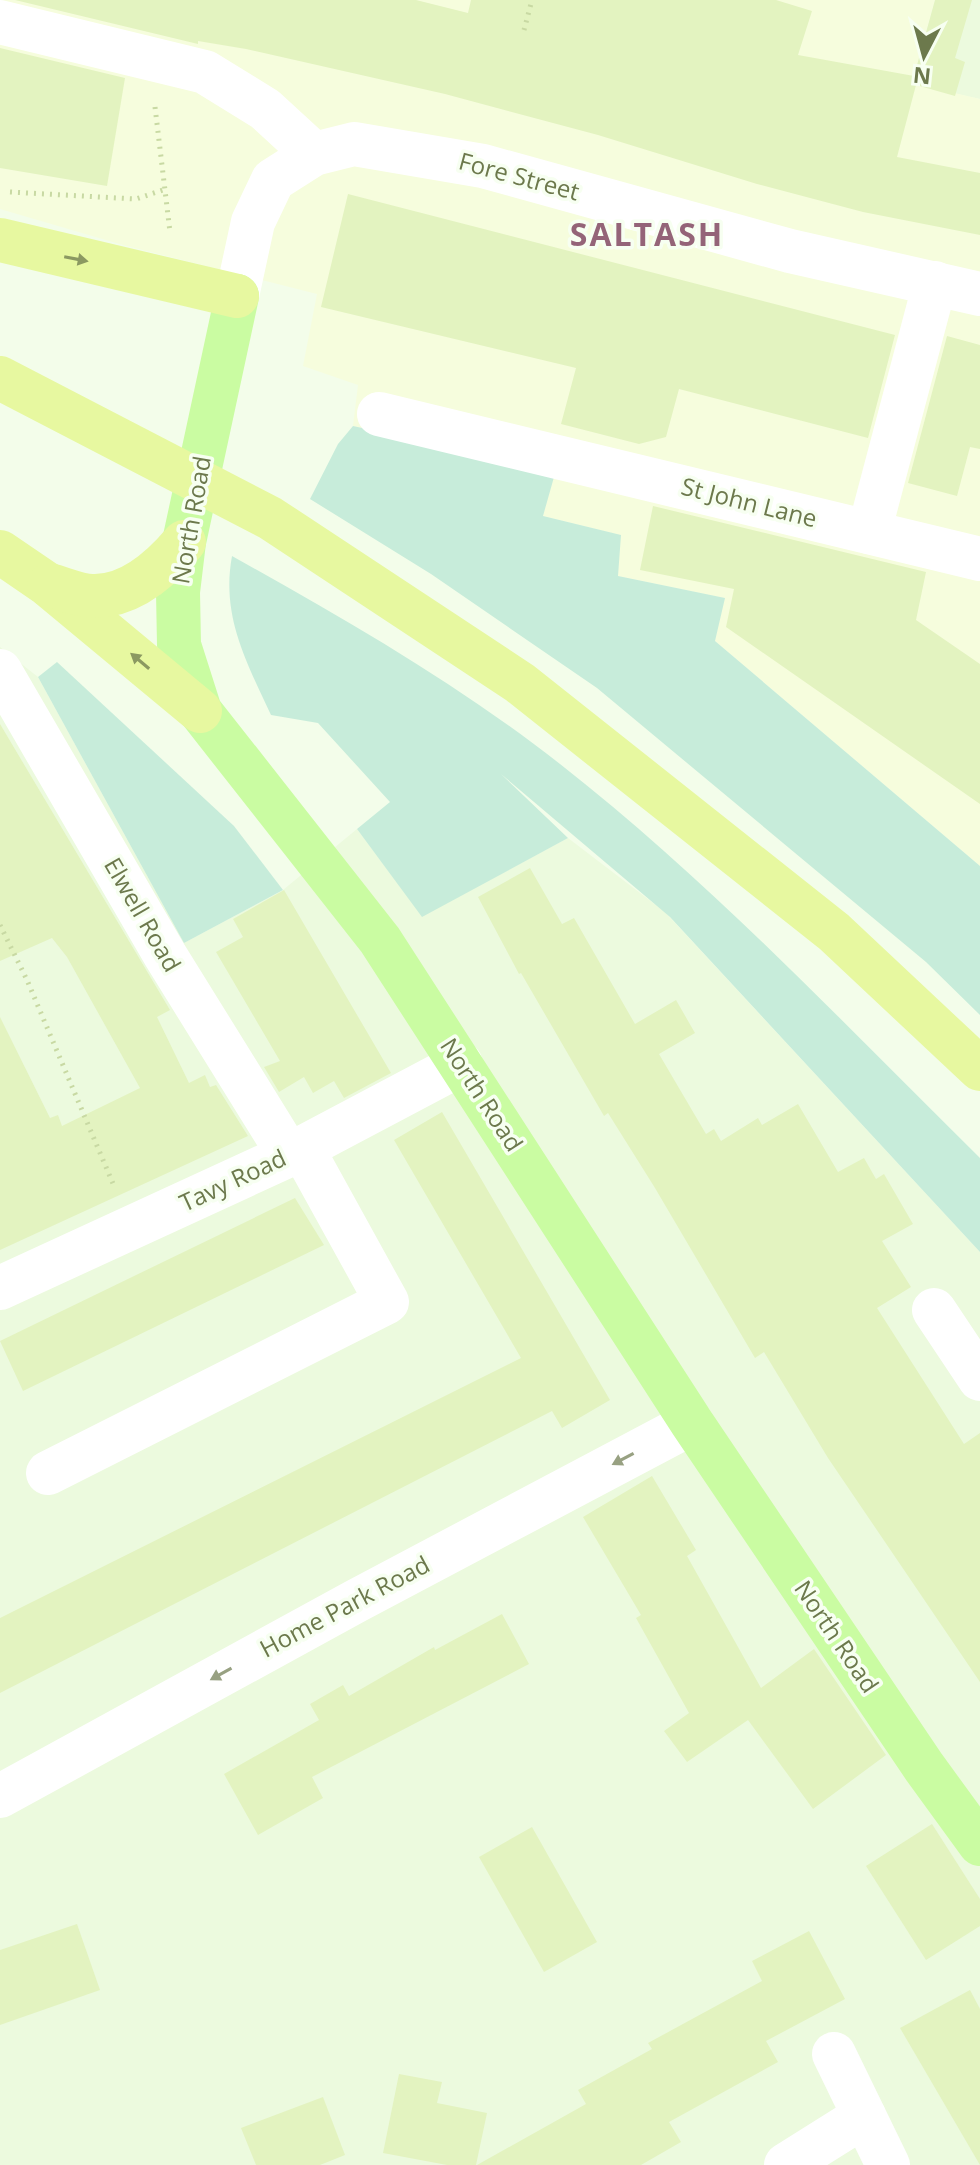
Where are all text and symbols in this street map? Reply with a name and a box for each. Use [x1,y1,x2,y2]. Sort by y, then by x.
north arrow [884,16,964,96]
text: N [911,61,932,93]
street label: Fore Street [456,144,583,207]
district label: SALTASH [570,212,724,255]
one-way arrow [63,253,88,266]
street label: North Road [163,453,218,586]
street label: St John Lane [678,469,821,534]
one-way arrow [130,653,151,670]
street label: Elwell Road [97,851,189,978]
street label: North Road [433,1031,531,1157]
street label: Tavy Road [174,1141,291,1219]
one-way arrow [612,1453,635,1466]
street label: Home Park Road [254,1547,435,1664]
street label: North Road [787,1573,887,1699]
one-way arrow [210,1667,232,1681]

